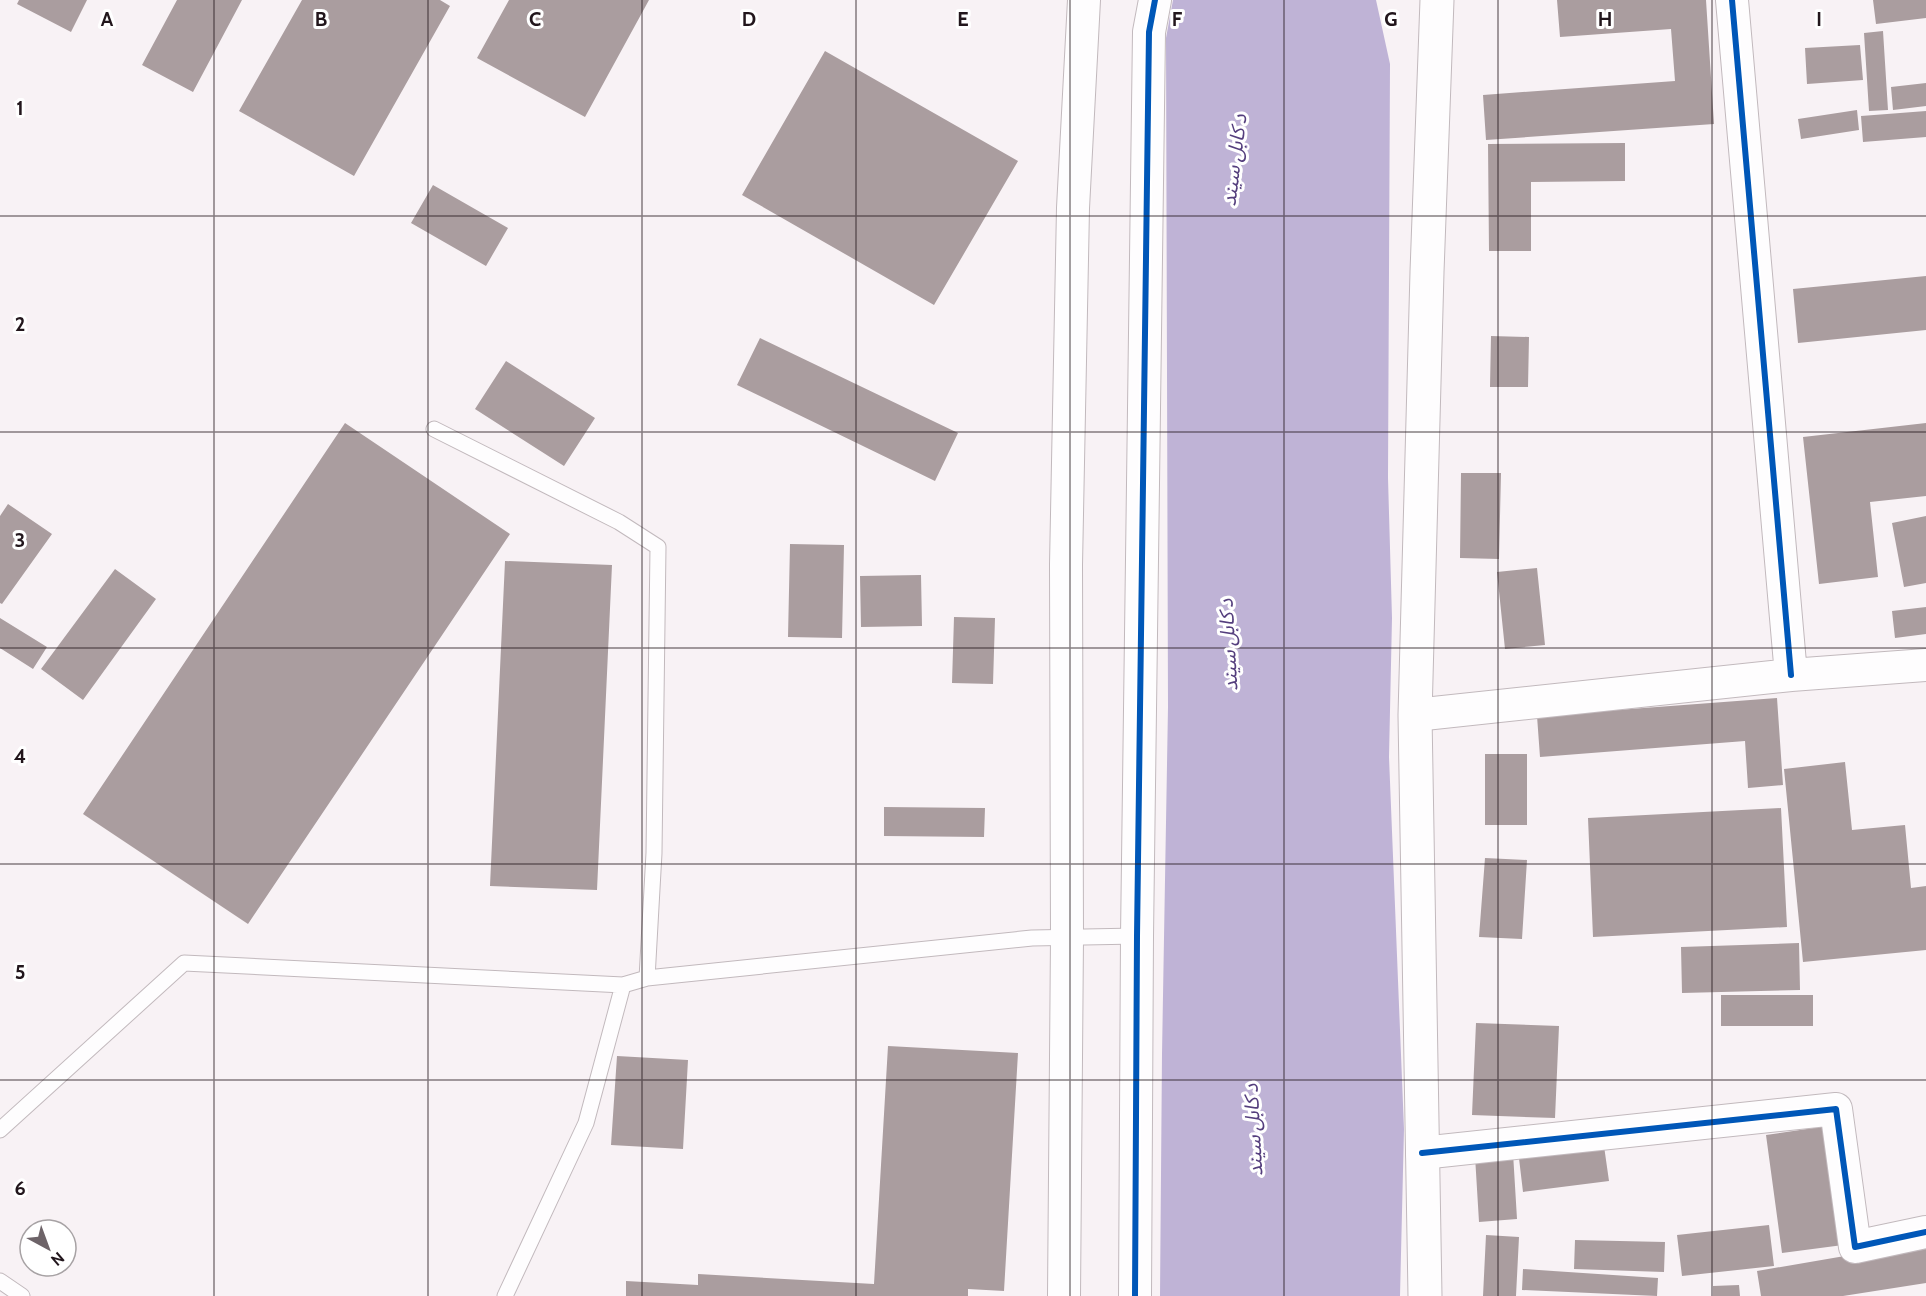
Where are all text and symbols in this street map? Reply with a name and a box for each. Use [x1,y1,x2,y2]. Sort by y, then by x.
text: A [101,7,114,31]
text: B [315,7,327,31]
text: C [529,7,541,31]
text: D [742,7,756,31]
text: E [957,7,969,31]
text: F [1172,7,1183,31]
text: G [1384,7,1398,31]
text: H [1598,7,1612,31]
text: I [1816,7,1822,31]
text: 1 [16,96,24,120]
water label: د کابل سيند [1216,112,1252,207]
text: 2 [15,312,25,336]
text: 3 [15,528,25,552]
water label: د کابل سيند [1214,598,1242,692]
text: 4 [14,744,26,768]
text: 5 [15,960,25,984]
water label: د کابل سيند [1239,1083,1267,1177]
text: 6 [14,1176,26,1200]
north arrow [18,1218,78,1278]
text: N [47,1248,68,1270]

